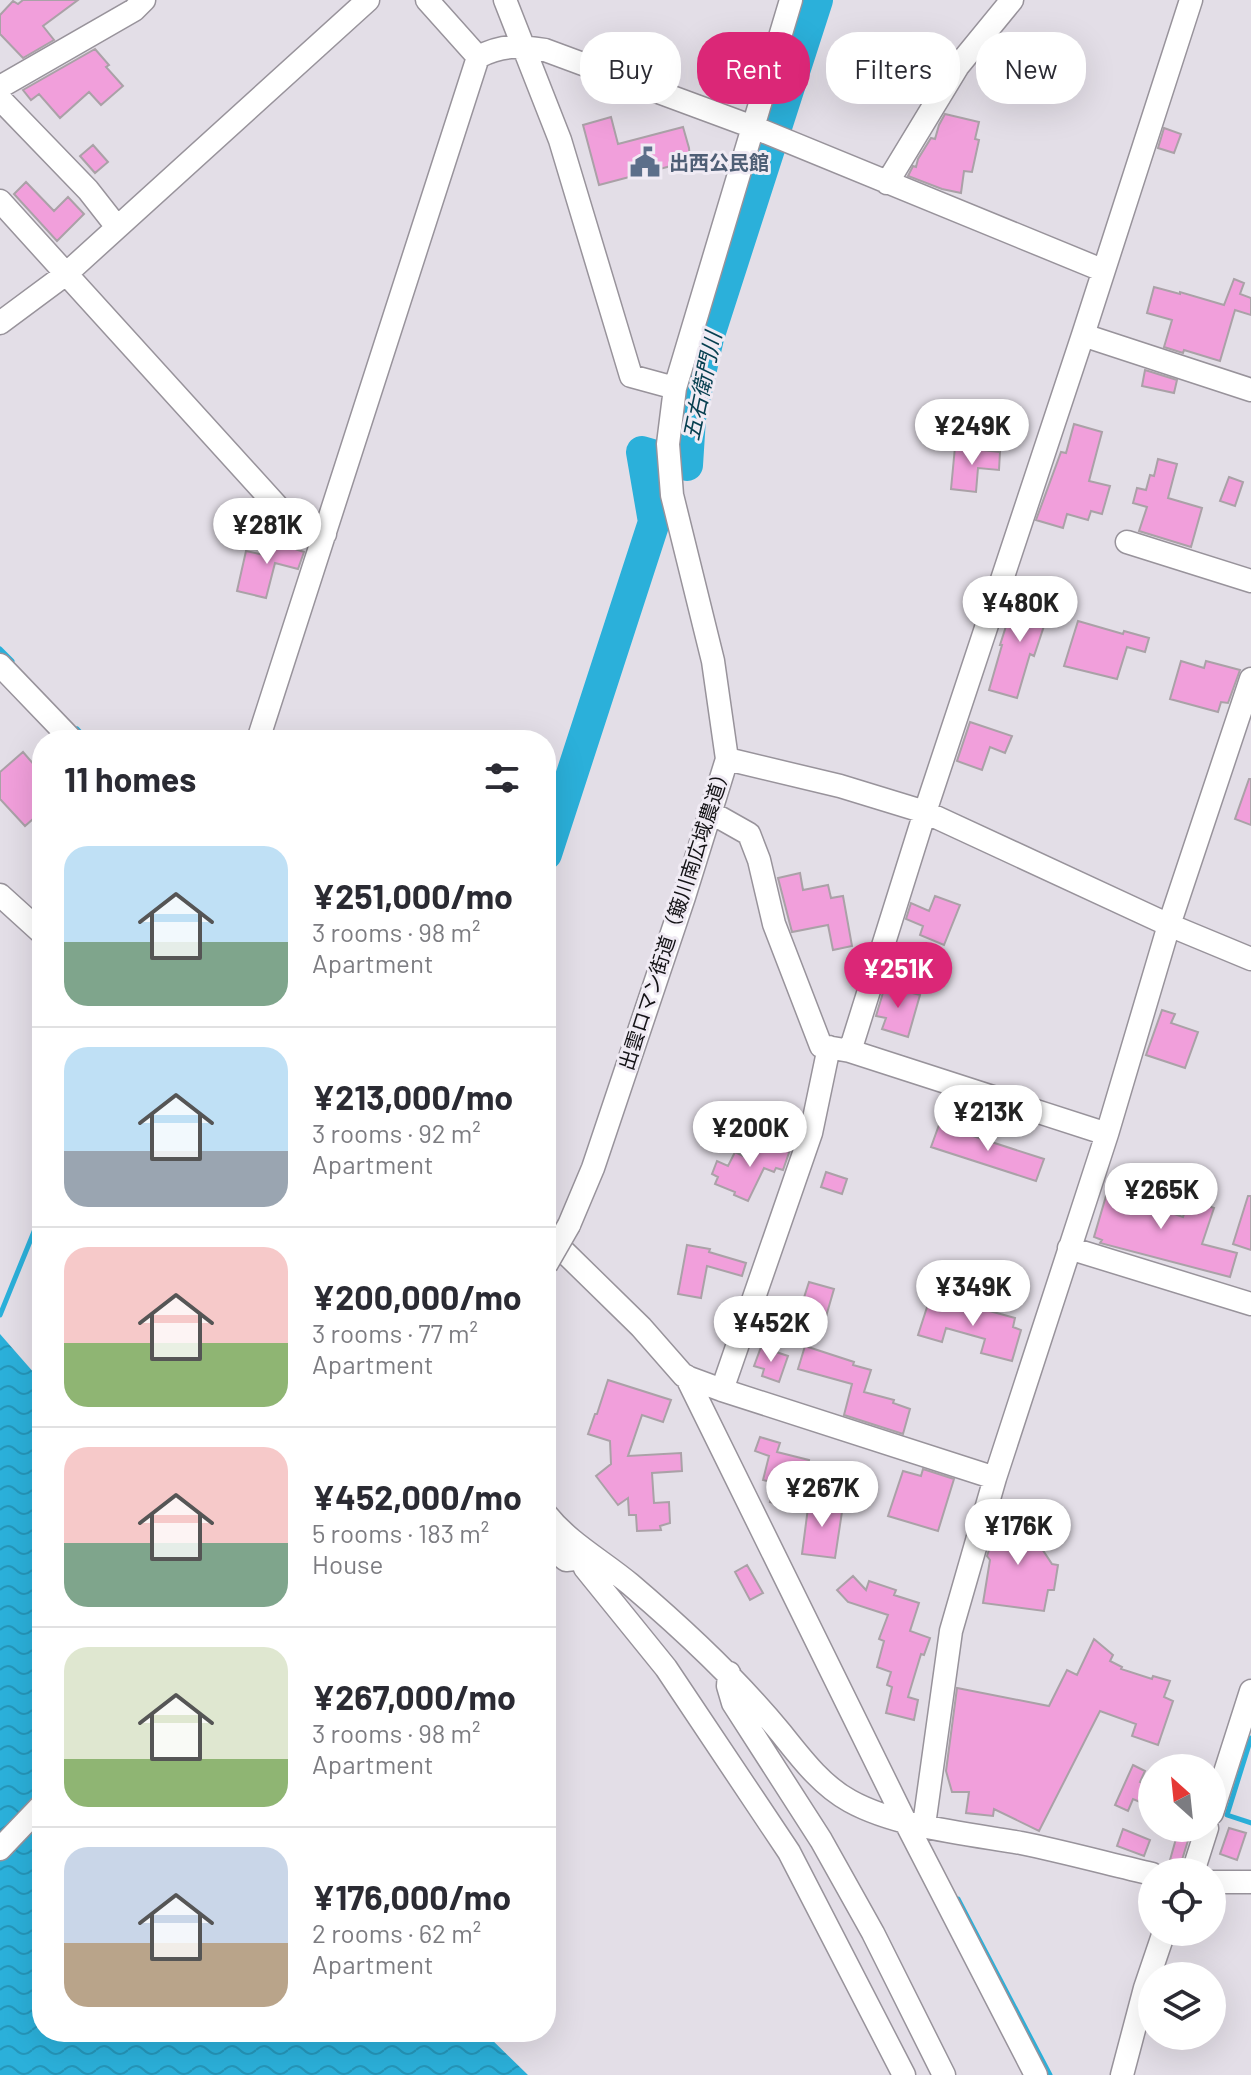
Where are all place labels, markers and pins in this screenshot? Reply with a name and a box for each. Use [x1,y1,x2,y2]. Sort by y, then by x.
public building icon: 出西公民館 [628,145,662,179]
place label: 出西公民館 [669,150,769,174]
pin: ¥249K [916,399,1028,467]
pin: ¥281K [211,498,323,566]
pin: ¥480K [964,576,1076,644]
pin: ¥251K [842,942,954,1010]
pin: ¥213K [932,1085,1044,1153]
pin: ¥200K [694,1101,806,1169]
pin: ¥265K [1105,1163,1217,1231]
pin: ¥349K [917,1260,1029,1328]
pin: ¥452K [715,1296,827,1364]
pin: ¥267K [766,1461,878,1529]
pin: ¥176K [962,1499,1074,1567]

